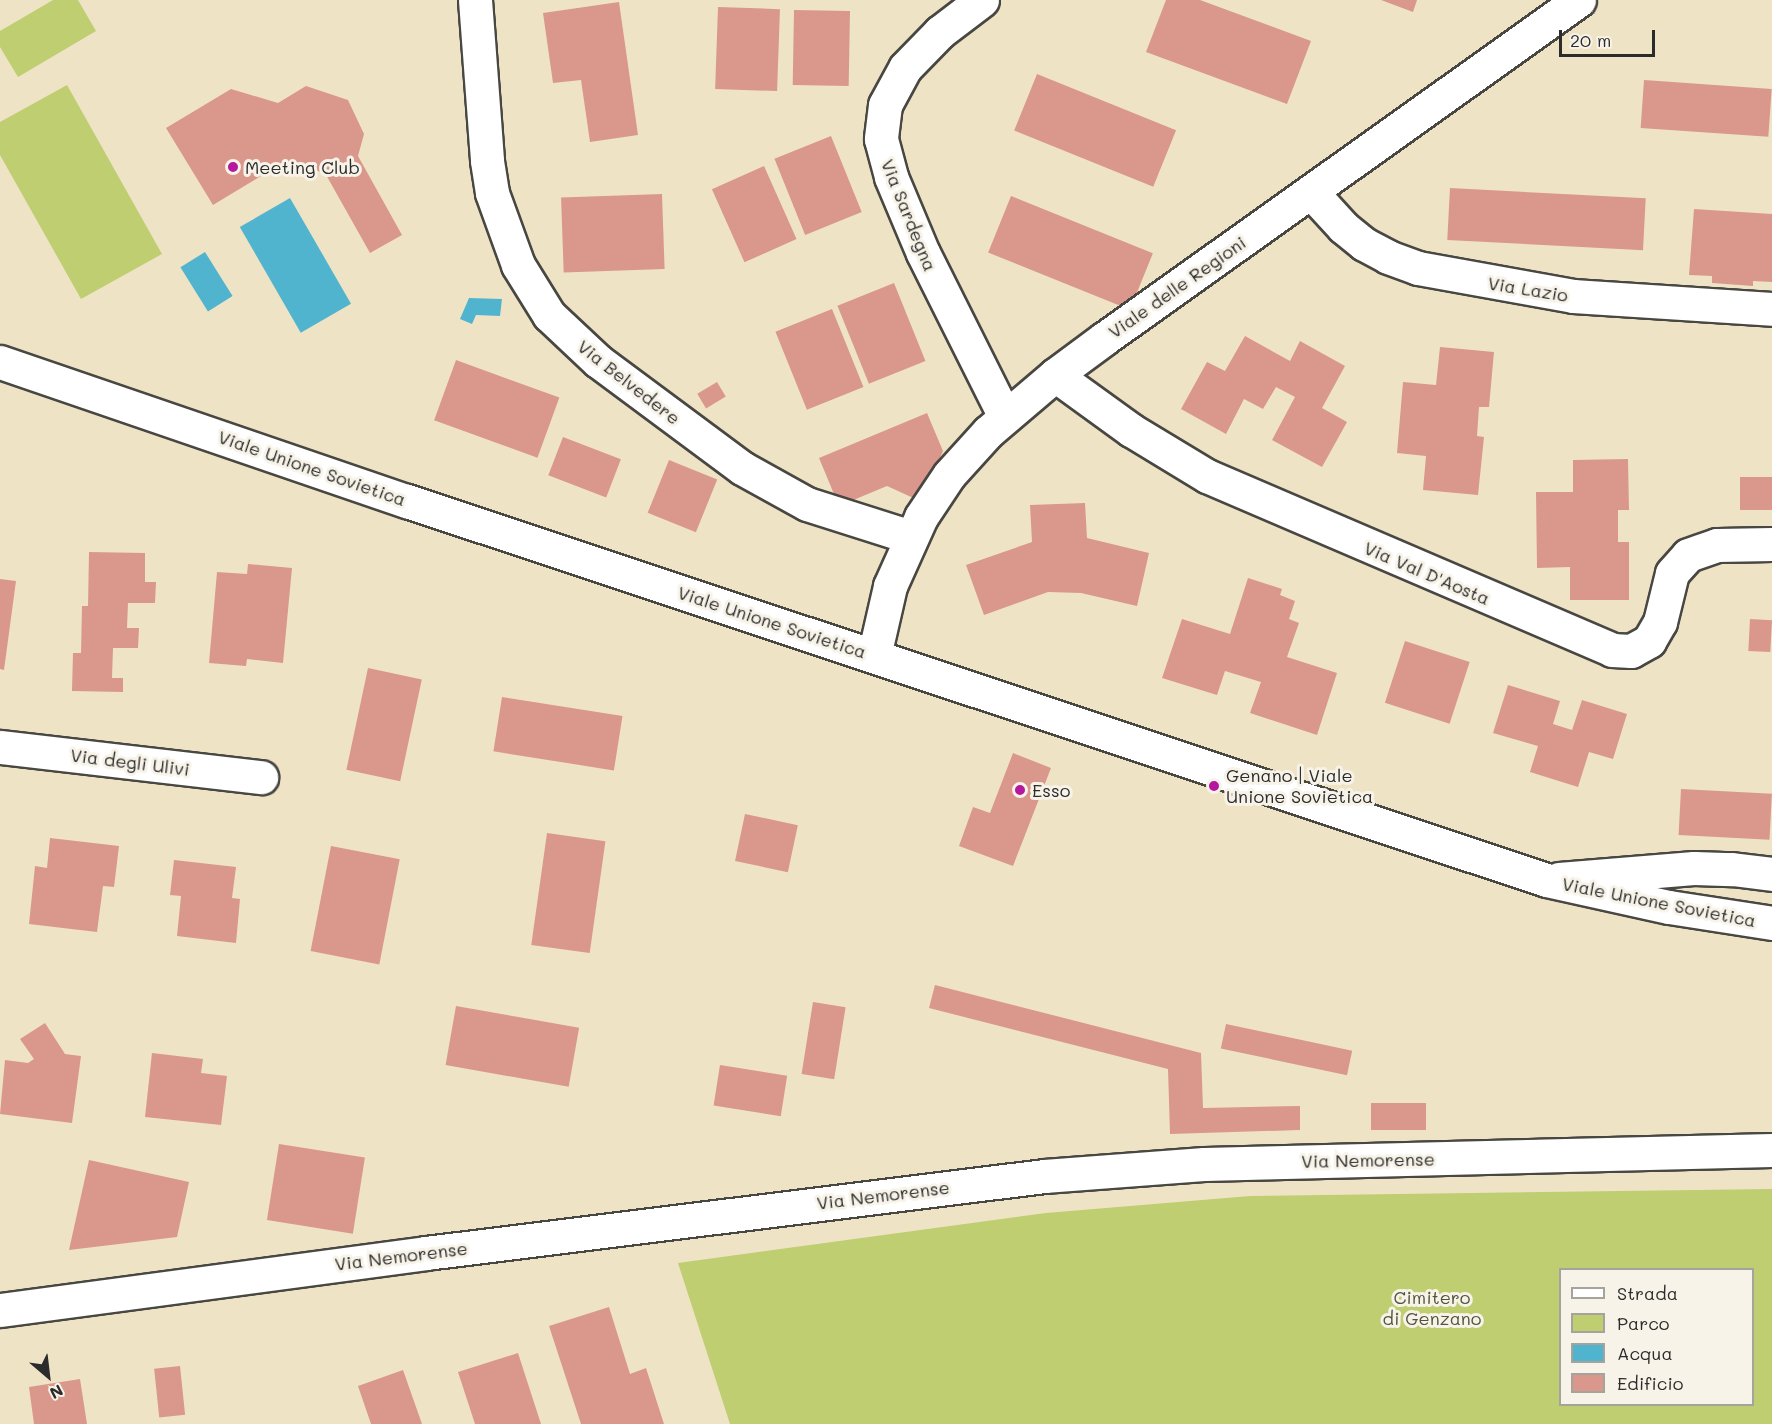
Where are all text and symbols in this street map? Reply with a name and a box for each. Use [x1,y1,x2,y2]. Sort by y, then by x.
scale bar [1562,18,1658,56]
text: 20 m [1570,28,1611,52]
place label: Meeting Club [245,156,360,178]
street label: Via Sardegna [877,156,941,274]
marker: Meeting Club [226,160,240,174]
street label: Viale delle Regioni [1104,231,1250,343]
street label: Via Lazio [1486,272,1570,306]
street label: Via Belvedere [573,335,685,429]
street label: Viale Unione Sovietica [215,426,409,510]
street label: Via Val D'Aosta [1361,537,1493,609]
street label: Viale Unione Sovietica [675,581,869,663]
street label: Via degli Ulivi [69,744,191,780]
place label: Genano | Viale Unione Sovietica [1226,765,1373,808]
place label: Esso [1032,779,1070,801]
marker: Genano | Viale Unione Sovietica [1207,779,1221,793]
marker: Esso [1013,783,1027,797]
street label: Viale Unione Sovietica [1560,873,1758,931]
street label: Via Nemorense [1301,1148,1435,1172]
street label: Via Nemorense [815,1176,951,1214]
street label: Via Nemorense [333,1237,469,1275]
legend [1559,1268,1754,1406]
text: Strada [1617,1281,1678,1305]
park label: Cimitero di Genzano [1383,1287,1481,1330]
text: Parco [1617,1311,1670,1335]
text: Acqua [1617,1341,1673,1365]
north arrow [18,1346,78,1406]
text: Edificio [1617,1371,1684,1395]
text: N [46,1380,67,1404]

